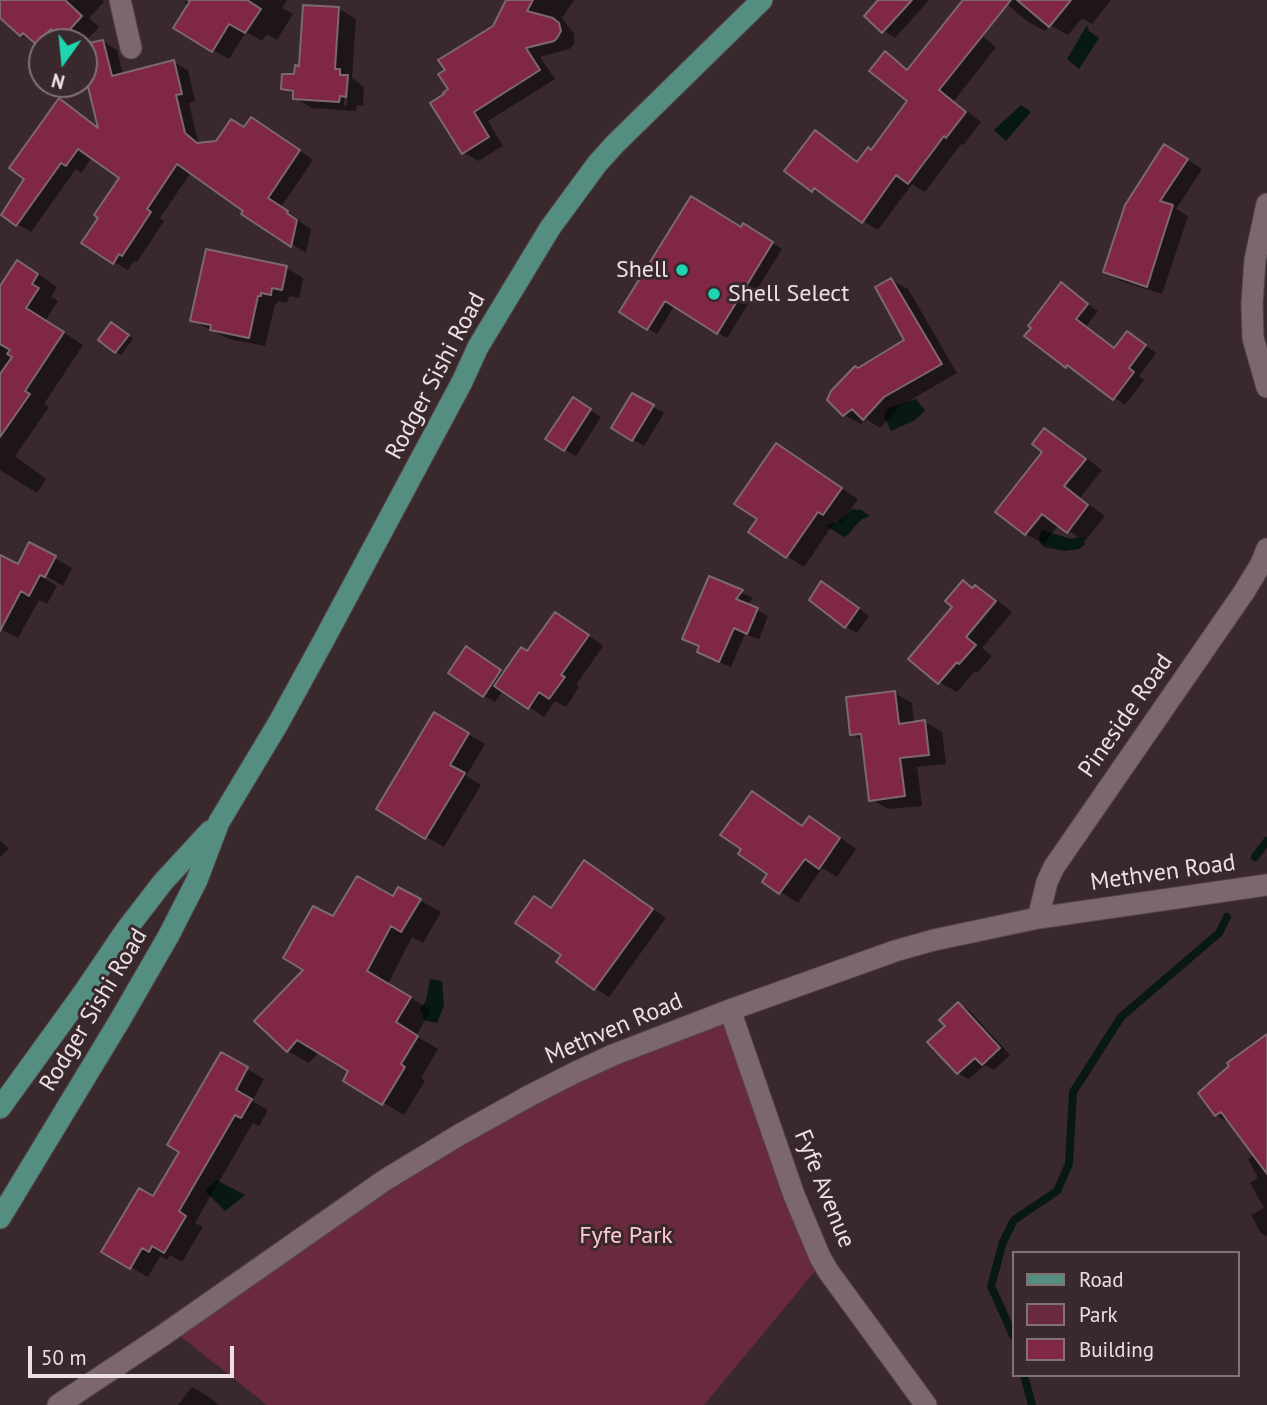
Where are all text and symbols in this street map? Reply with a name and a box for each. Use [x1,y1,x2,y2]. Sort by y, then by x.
north arrow [28,28,98,98]
text: N [49,68,67,95]
place label: Shell [616,256,668,284]
marker: Shell [674,262,690,278]
place label: Shell Select [728,280,849,308]
marker: Shell Select [706,286,722,302]
street label: Rodger Sishi Road [380,288,492,464]
street label: Pineside Road [1073,649,1179,783]
street label: Methven Road [1089,849,1237,897]
street label: Rodger Sishi Road [34,923,154,1097]
street label: Methven Road [541,987,687,1071]
street label: Fyfe Avenue [787,1126,861,1252]
park label: Fyfe Park [579,1222,673,1250]
legend [1012,1251,1239,1377]
text: Road [1079,1266,1123,1293]
text: Park [1079,1301,1118,1328]
scale bar [32,1332,238,1376]
text: Building [1079,1336,1154,1363]
text: 50 m [41,1344,87,1371]

